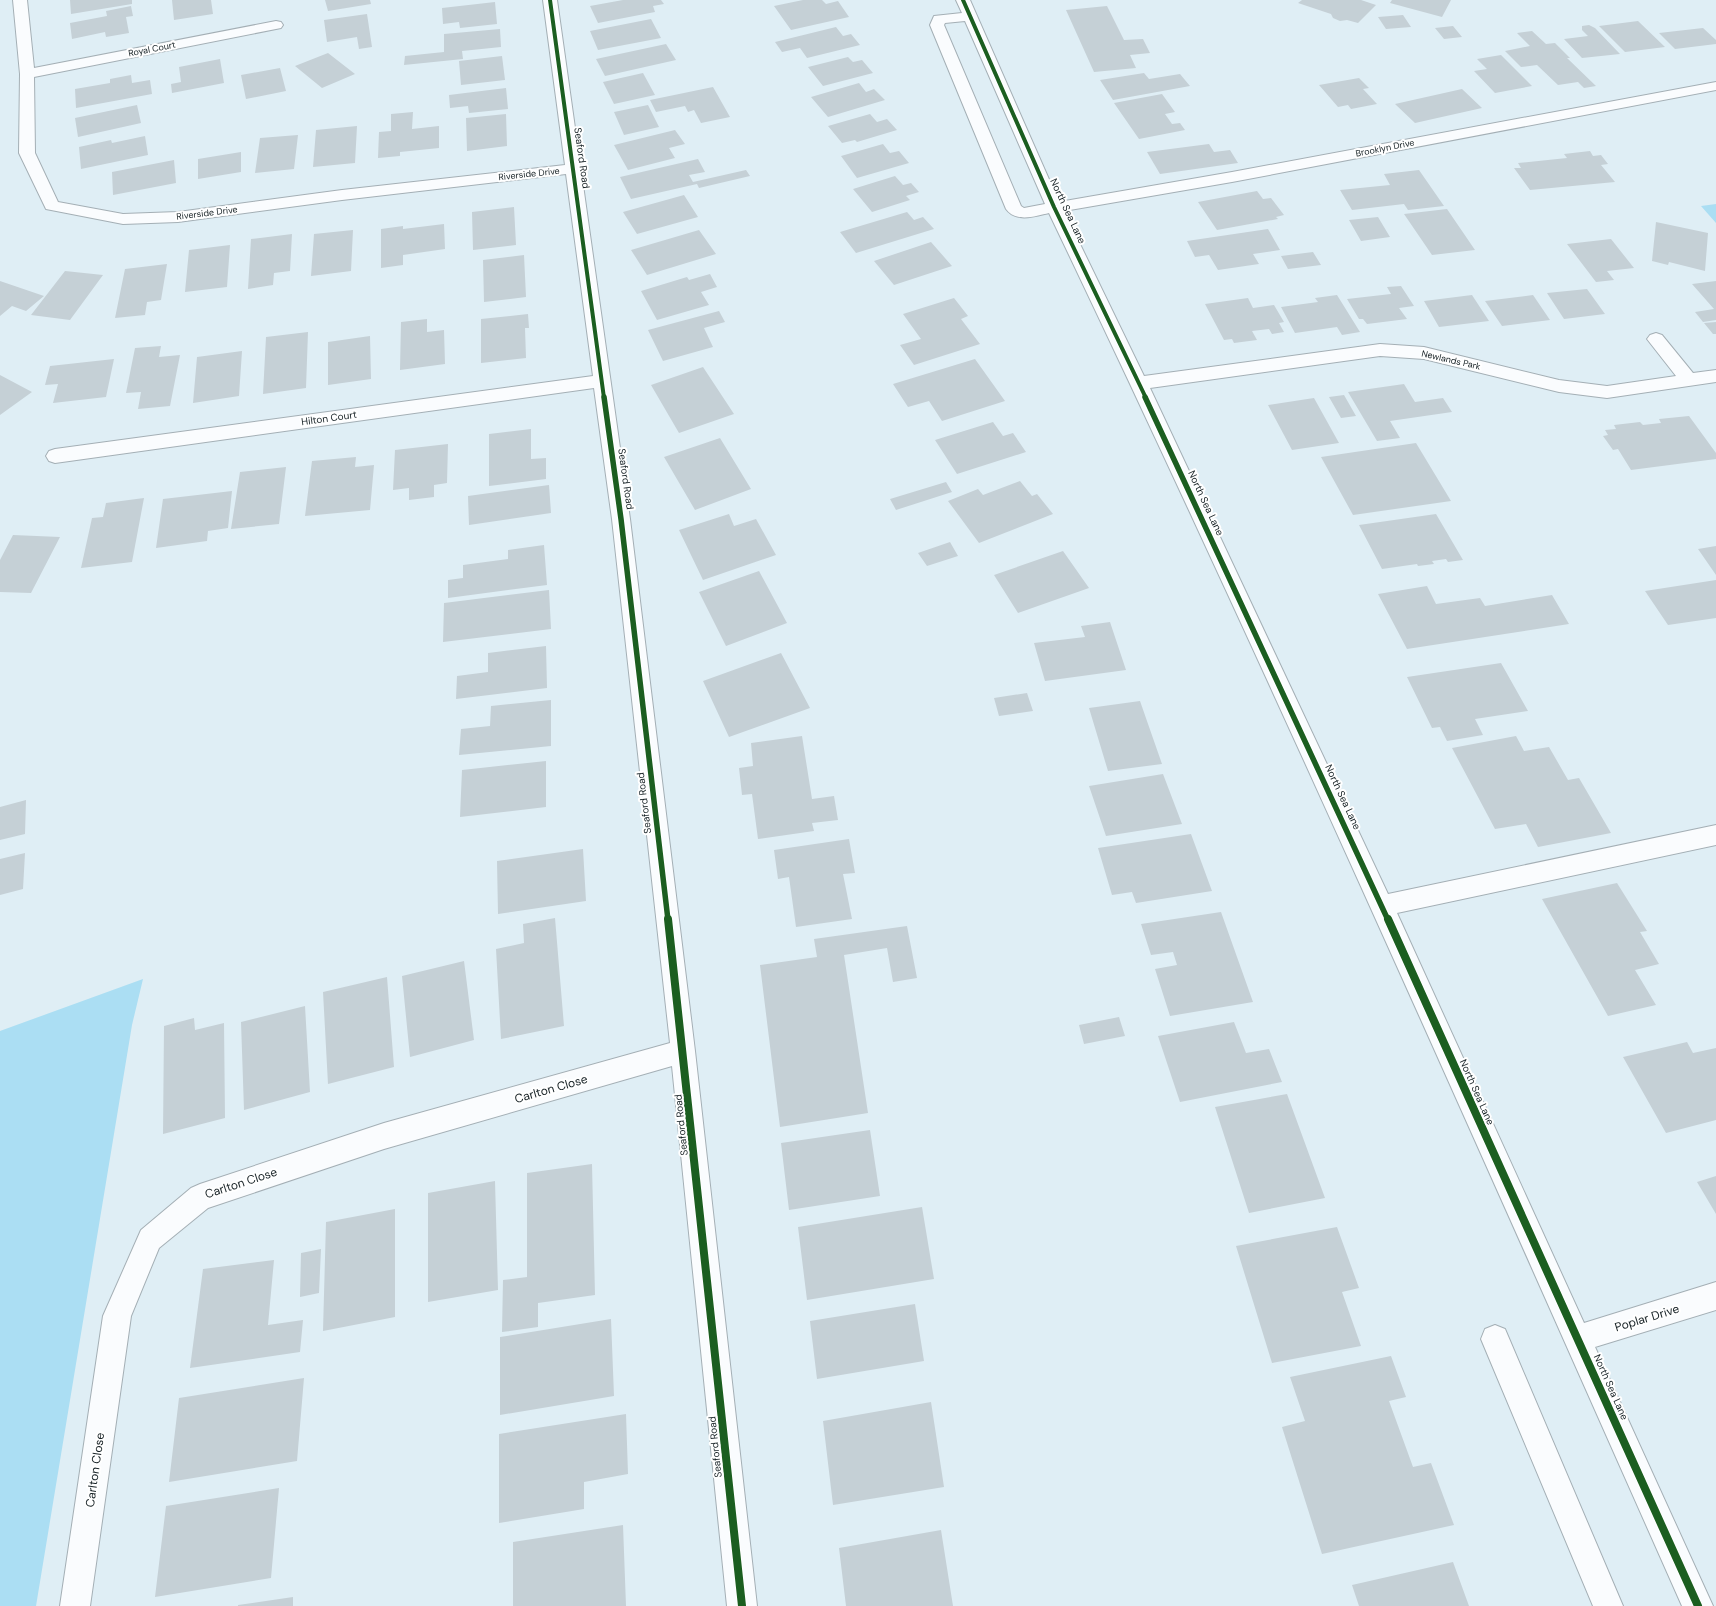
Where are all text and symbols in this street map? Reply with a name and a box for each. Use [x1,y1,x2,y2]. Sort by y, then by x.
street label: Royal Court [127,38,177,59]
street label: Seaford Road [571,127,593,189]
street label: Brooklyn Drive [1355,136,1415,160]
street label: Riverside Drive [498,165,560,183]
street label: North Sea Lane [1047,176,1089,246]
street label: Riverside Drive [176,203,238,223]
street label: Newlands Park [1420,347,1482,373]
street label: Hilton Court [300,408,358,428]
street label: Seaford Road [615,448,637,510]
street label: North Sea Lane [1185,468,1227,538]
street label: North Sea Lane [1322,762,1364,832]
street label: Seaford Road [634,772,654,834]
street label: North Sea Lane [1457,1057,1497,1127]
street label: Carlton Close [513,1071,590,1107]
street label: Seaford Road [671,1094,691,1156]
street label: Carlton Close [203,1164,279,1202]
street label: Poplar Drive [1613,1301,1681,1335]
street label: North Sea Lane [1591,1352,1631,1422]
street label: Seaford Road [705,1416,725,1478]
street label: Carlton Close [82,1431,108,1508]

